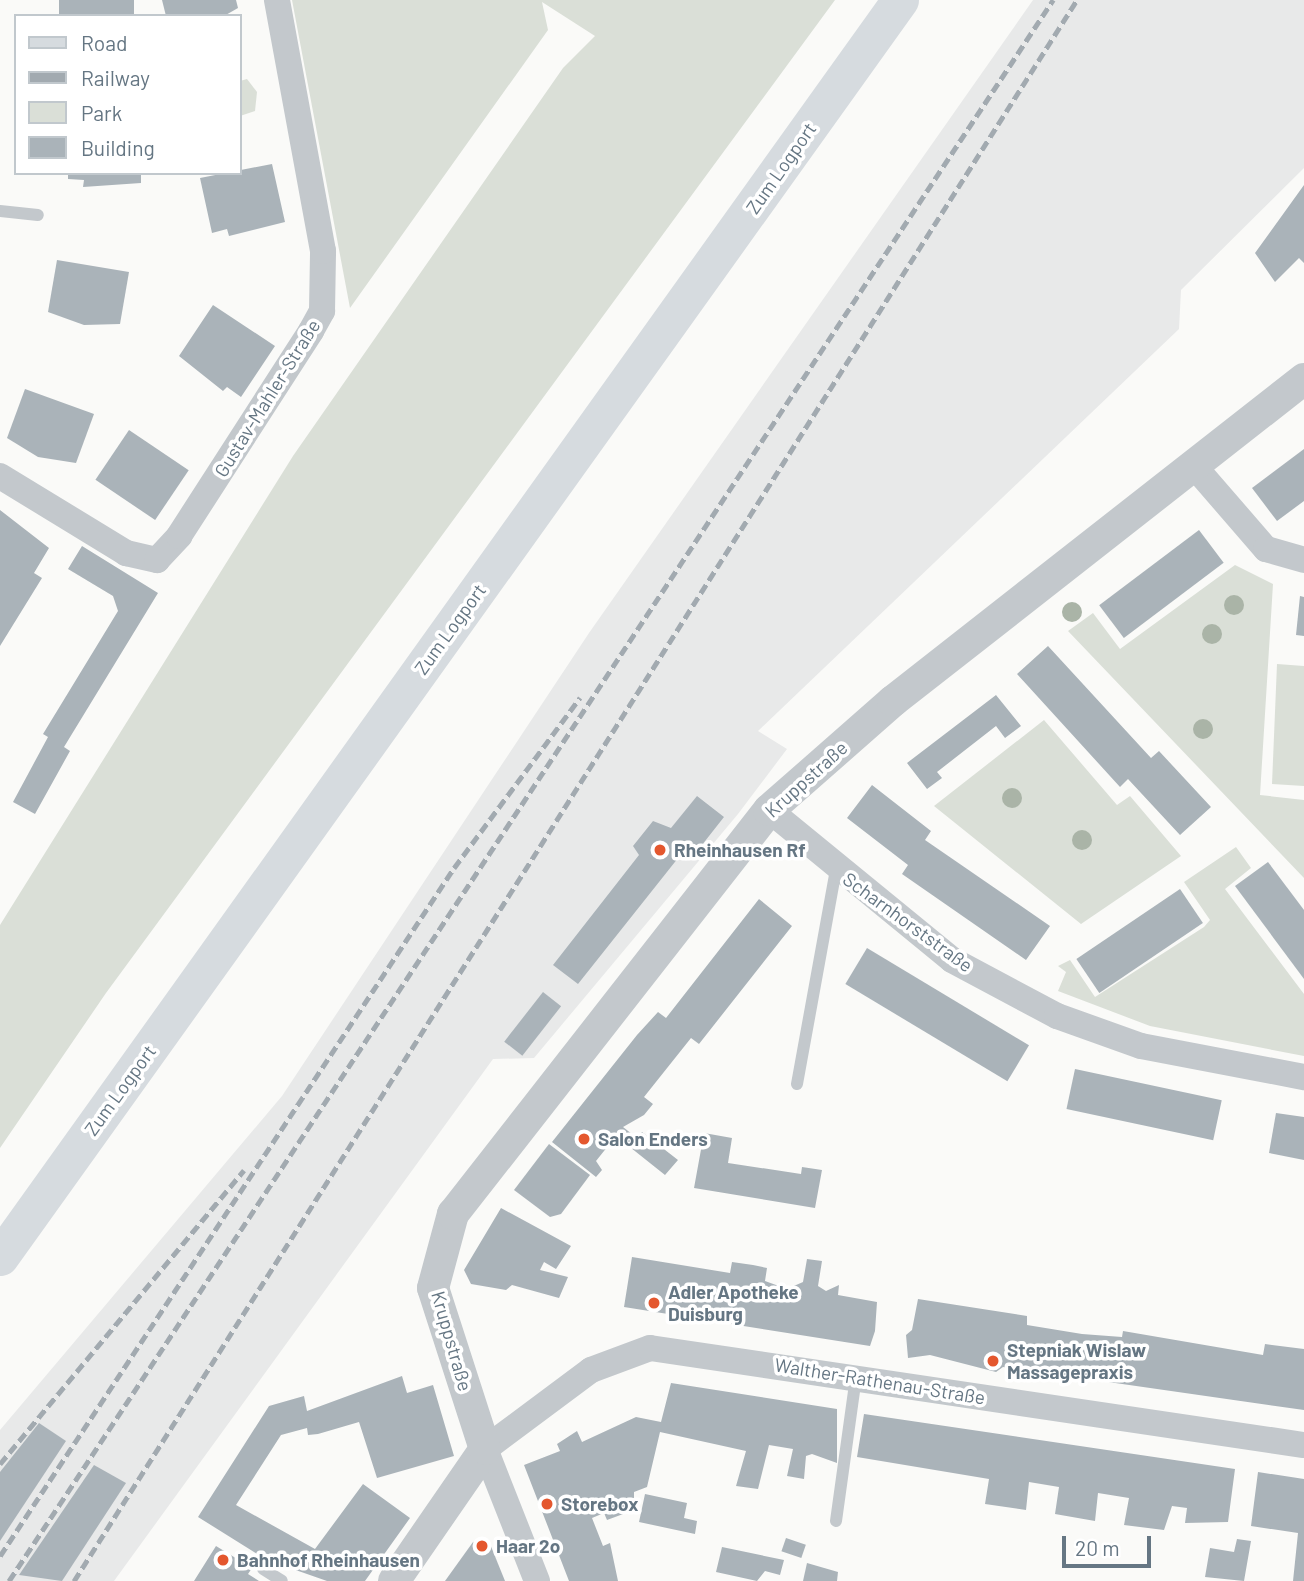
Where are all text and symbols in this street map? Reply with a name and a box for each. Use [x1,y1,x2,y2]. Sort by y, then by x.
legend [14,14,242,175]
text: Road [81,30,127,55]
text: Railway [81,65,150,90]
text: Park [81,100,122,125]
street label: Zum Logport [741,118,821,218]
text: Building [81,135,155,160]
street label: Gustav-Mahler-Straße [209,315,325,481]
street label: Zum Logport [410,579,490,679]
street label: Kruppstraße [760,736,852,822]
place label: Rheinhausen Rf [674,839,805,861]
marker: Rheinhausen Rf [652,842,668,858]
street label: Scharnhorststraße [839,867,977,977]
street label: Zum Logport [80,1040,160,1140]
place label: Salon Enders [598,1128,708,1150]
marker: Salon Enders [576,1131,592,1147]
place label: Adler Apotheke Duisburg [668,1281,799,1325]
street label: Kruppstraße [427,1288,477,1394]
marker: Adler Apotheke Duisburg [646,1295,662,1311]
place label: Stepniak Wislaw Massagepraxis [1007,1339,1146,1383]
street label: Walther-Rathenau-Straße [773,1353,987,1409]
marker: Stepniak Wislaw Massagepraxis [985,1353,1001,1369]
place label: Storebox [561,1493,638,1515]
marker: Storebox [539,1496,555,1512]
scale bar [1066,1522,1155,1566]
place label: Haar 2o [496,1535,560,1557]
text: 20 m [1075,1535,1120,1560]
marker: Haar 2o [474,1538,490,1554]
place label: Bahnhof Rheinhausen [237,1549,420,1571]
marker: Bahnhof Rheinhausen [215,1552,231,1568]

